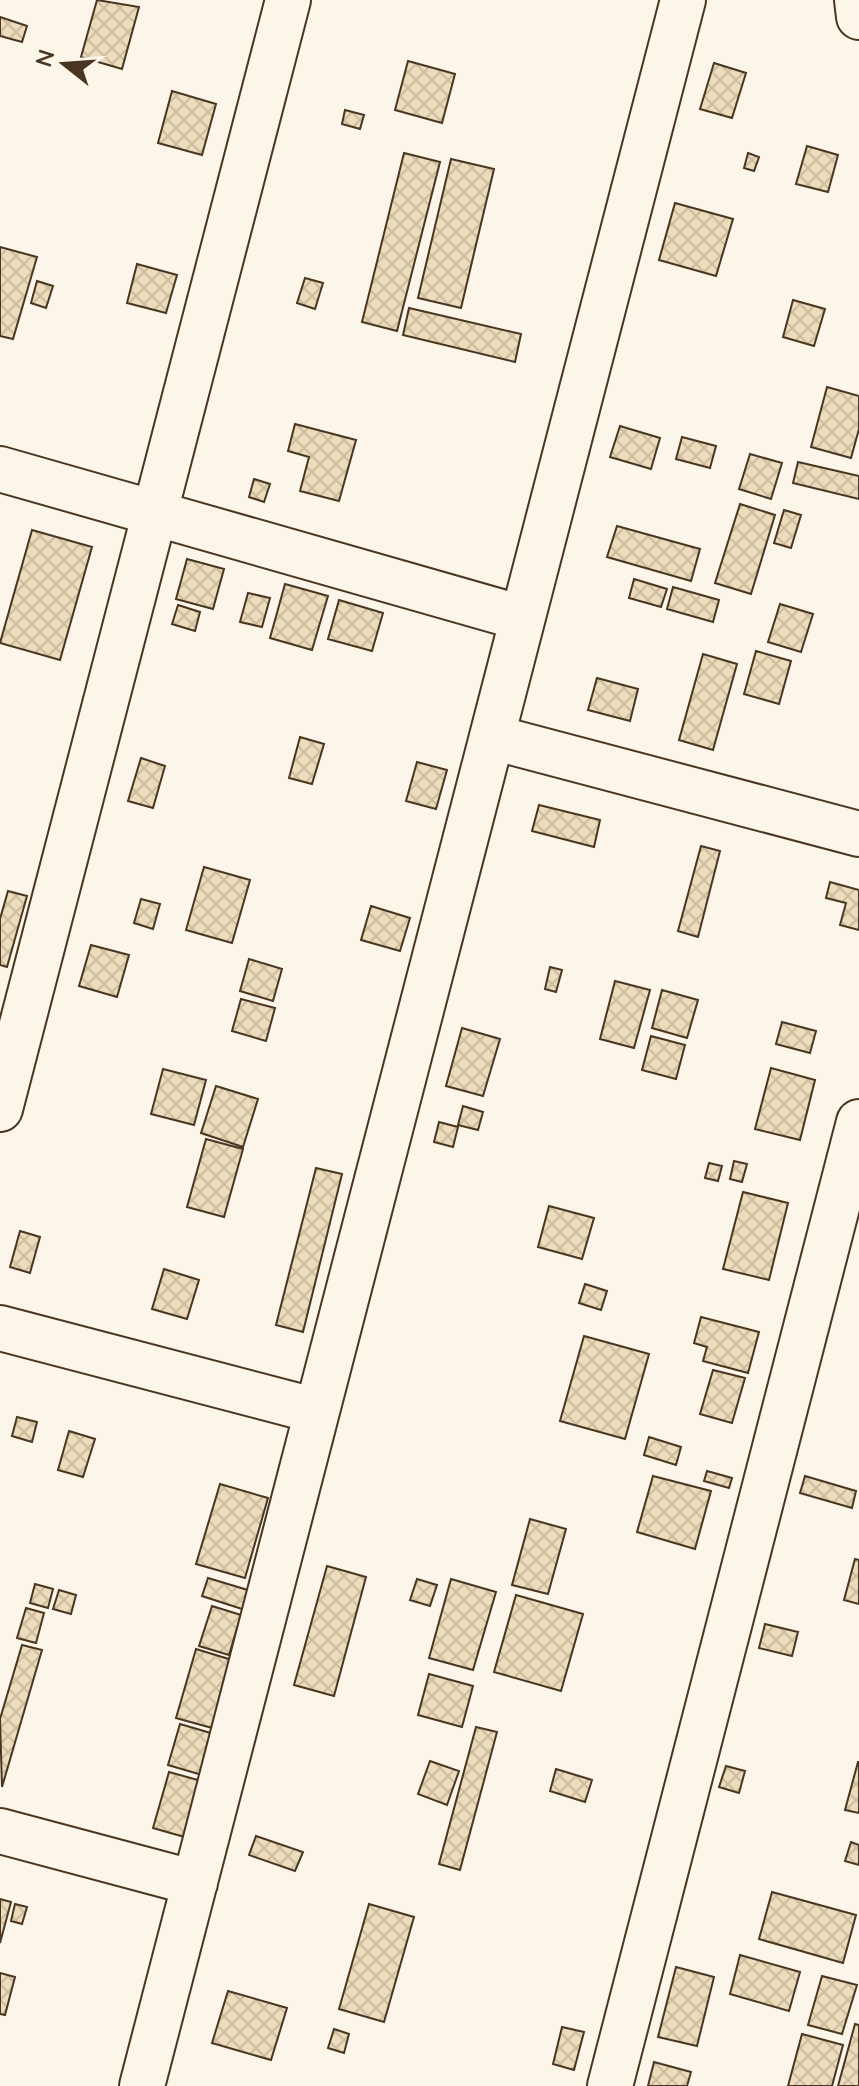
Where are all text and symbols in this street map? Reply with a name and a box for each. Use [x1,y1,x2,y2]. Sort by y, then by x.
north arrow [24,24,104,104]
text: N [29,46,63,71]

